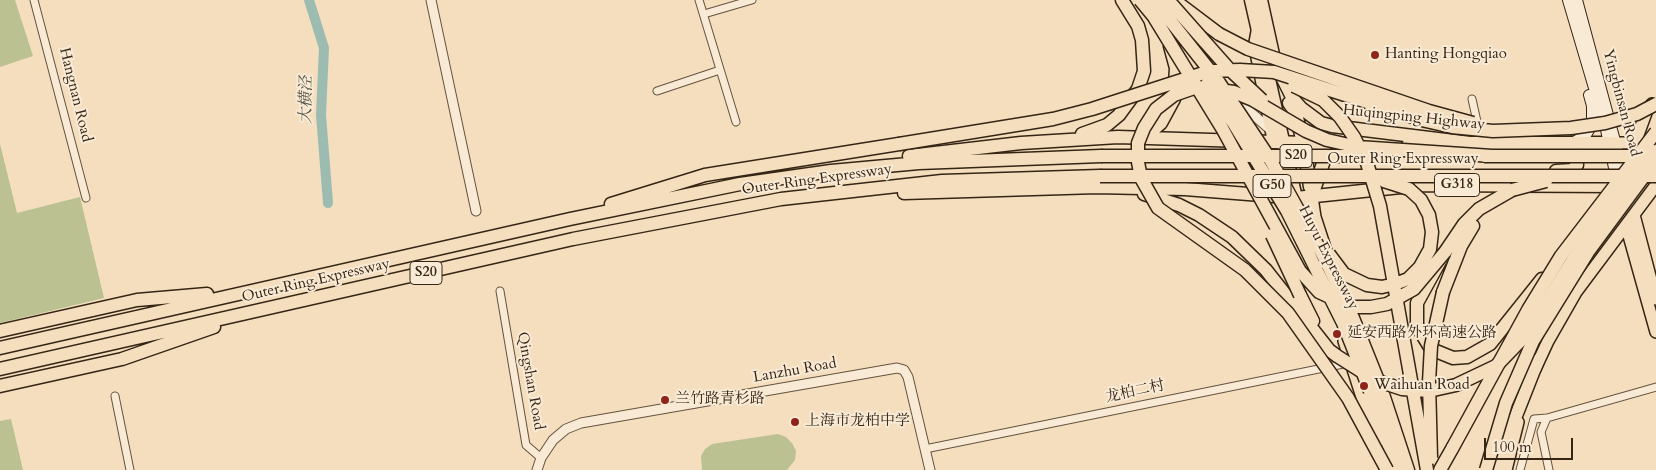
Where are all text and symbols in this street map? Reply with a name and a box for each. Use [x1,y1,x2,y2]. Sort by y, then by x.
street label: Hangnan Road [55,46,95,144]
place label: Hanting Hongqiao [1385,46,1507,64]
street label: Yingbinsan Road [1598,47,1644,159]
marker: Hanting Hongqiao [1369,49,1381,61]
water label: 大横泾 [297,76,317,124]
street label: Huqingping Highway [1342,102,1486,134]
road number: S20 [1280,144,1312,168]
street label: Outer Ring Expressway [1327,151,1479,169]
street label: Outer Ring Expressway [741,161,893,199]
road number: G318 [1434,174,1480,196]
road number: G50 [1253,175,1291,198]
street label: Huyu Expressway [1294,203,1362,313]
street label: Outer Ring Expressway [240,255,392,307]
road number: S20 [410,262,442,284]
place label: 延安西路外环高速公路 [1347,325,1497,343]
marker: 延安西路外环高速公路 [1331,328,1343,340]
street label: Qingshan Road [513,331,547,431]
street label: Lanzhu Road [752,355,838,387]
street label: 龙柏二村 [1104,377,1166,407]
place label: Waihuan Road [1374,377,1470,395]
marker: Waihuan Road [1358,380,1370,392]
place label: 兰竹路青杉路 [675,391,765,409]
marker: 兰竹路青杉路 [659,394,671,406]
place label: 上海市龙柏中学 [805,413,910,431]
marker: 上海市龙柏中学 [789,416,801,428]
scale bar [1486,428,1575,460]
text: 100 m [1492,437,1532,457]

